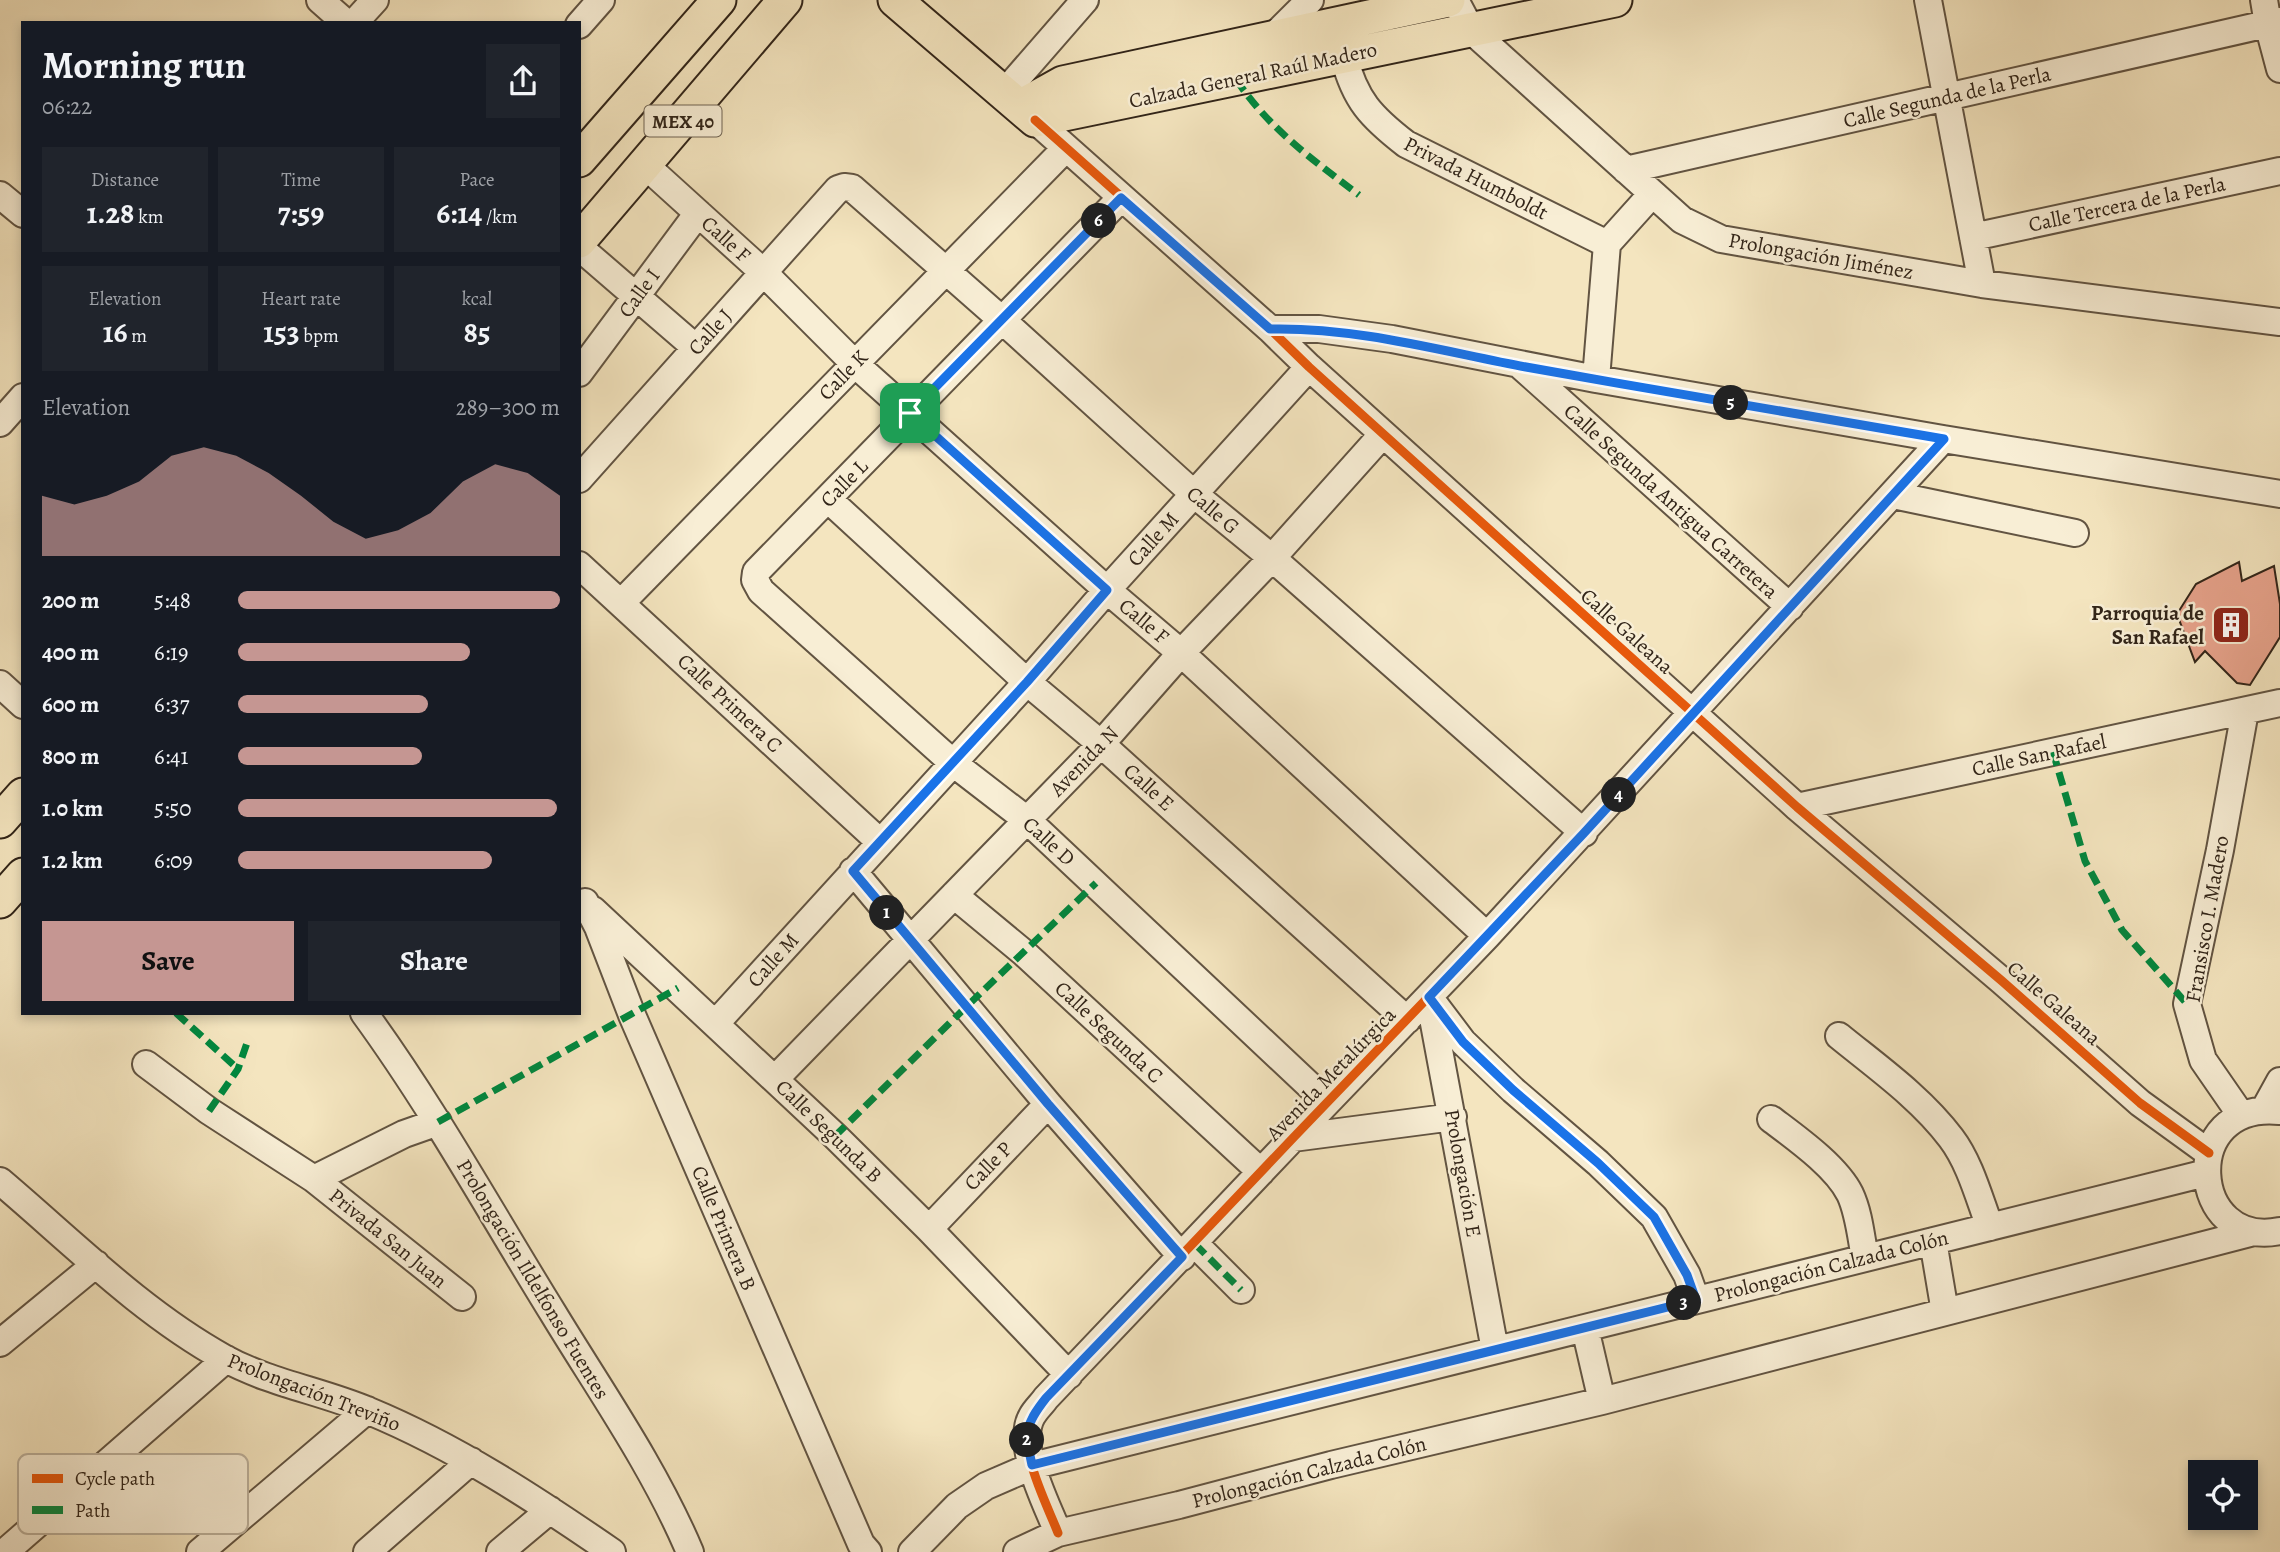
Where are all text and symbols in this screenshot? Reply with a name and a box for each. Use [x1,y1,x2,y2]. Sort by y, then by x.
street label: Calzada General Raúl Madero [1126,35,1380,115]
text: Morning run [42,39,246,91]
button: share [486,44,560,118]
street label: Calle Segunda de la Perla [1840,59,2054,135]
text: 06:22 [42,91,92,122]
road number: MEX 40 [644,105,722,136]
street label: Privada Humboldt [1399,130,1553,226]
text: Distance [91,167,159,193]
text: Time [281,167,321,193]
text: Pace [459,167,495,193]
street label: Calle Tercera de la Perla [2026,169,2228,239]
text: 1.28 [87,193,134,233]
text: 7:59 [278,193,324,233]
text: 6:14 [436,193,482,233]
text: km [134,204,163,230]
text: /km [482,204,518,230]
pin: 6 [1082,204,1116,238]
text: 6 [1094,207,1103,233]
street label: Calle F [695,209,757,269]
street label: Prolongación Jiménez [1726,226,1916,286]
street label: Calle I [612,263,666,323]
text: Elevation [89,286,161,312]
text: Heart rate [261,286,341,312]
text: kcal [462,286,492,312]
street label: Calle J [682,303,738,361]
text: 16 [103,312,128,352]
text: 153 [263,312,300,352]
text: 85 [463,312,491,352]
text: m [128,323,147,349]
text: bpm [300,323,339,349]
street label: Calle K [812,344,874,406]
pin [880,383,940,443]
pin: 5 [1714,386,1748,420]
text: 5 [1726,389,1735,415]
text: Elevation [42,392,130,423]
text: 289–300 m [456,392,560,423]
icon: arrive [891,394,929,432]
street label: Calle Segunda Antigua Carretera [1558,397,1784,605]
street label: Calle L [814,452,874,513]
street label: Calle G [1181,480,1245,540]
street label: Calle M [1121,506,1185,572]
street label: Calle Galeana [1575,582,1680,680]
text: 200 m [42,585,100,616]
text: 5:48 [154,585,191,616]
street label: Calle F [1113,592,1175,650]
place label: Parroquia de San Rafael [2091,599,2204,651]
building icon: Parroquia de San Rafael [2210,604,2252,646]
text: 400 m [42,637,99,668]
text: 6:19 [154,637,188,668]
street label: Calle Primera C [671,647,789,759]
text: 600 m [42,689,99,720]
text: 6:37 [154,689,189,720]
street label: Avenida N [1043,720,1125,803]
street label: Calle San Rafael [1969,727,2109,783]
text: 800 m [42,741,99,772]
text: 6:41 [154,741,188,772]
street label: Calle E [1118,757,1180,817]
pin: 4 [1602,778,1636,812]
text: 4 [1614,781,1623,807]
text: 1.0 km [42,793,103,824]
text: 5:50 [154,793,192,824]
street label: Calle D [1017,810,1081,872]
street label: Fransisco I. Madero [2179,833,2235,1005]
text: 1.2 km [42,845,103,876]
text: 6:09 [154,845,193,876]
pin: 1 [870,895,904,930]
text: 1 [883,899,890,925]
button: Save [42,921,294,1001]
button: Share [308,921,560,1001]
street label: Calle M [741,927,805,993]
street label: Calle Galeana [2001,954,2107,1052]
street label: Calle Segunda C [1049,975,1169,1089]
street label: Avenida Metalúrgica [1259,1001,1402,1148]
street label: Calle Segunda B [770,1073,888,1189]
street label: Prolongación E [1438,1106,1488,1240]
street label: Calle P [958,1135,1019,1197]
street label: Prolongación Ildelfonso Fuentes [450,1154,616,1404]
street label: Calle Primera B [685,1161,763,1295]
street label: Privada San Juan [323,1182,453,1294]
street label: Prolongación Calzada Colón [1711,1223,1951,1309]
pin: 3 [1666,1286,1702,1320]
text: 3 [1679,1289,1688,1315]
street label: Prolongación Treviño [223,1346,405,1438]
pin: 2 [1010,1422,1044,1458]
text: 2 [1022,1426,1031,1452]
street label: Prolongación Calzada Colón [1189,1429,1429,1515]
legend [18,1454,248,1534]
map controls [2188,1460,2258,1530]
button: locate [2188,1460,2258,1530]
text: Cycle path [75,1466,155,1492]
text: Path [75,1498,110,1524]

